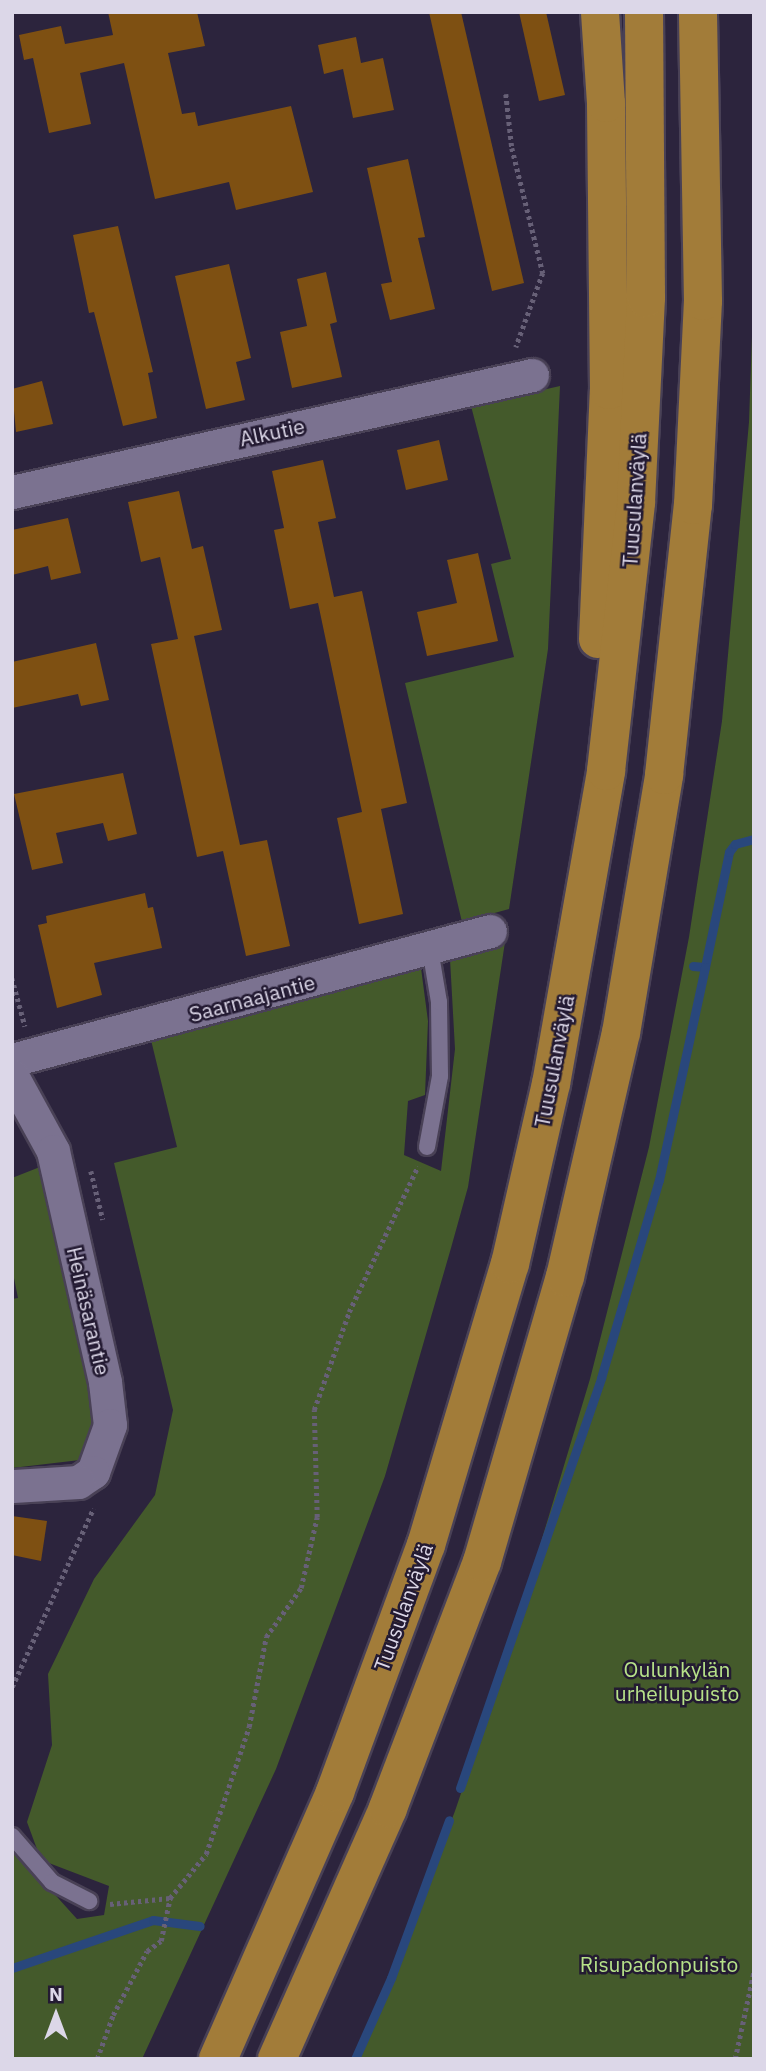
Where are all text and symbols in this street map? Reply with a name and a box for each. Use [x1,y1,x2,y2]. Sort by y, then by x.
street label: Alkutie [237,413,307,451]
street label: Tuusulanväylä [617,432,651,568]
street label: Saarnaajantie [186,969,318,1027]
street label: Tuusulanväylä [529,993,579,1129]
street label: Heinäsarantie [62,1244,116,1378]
street label: Tuusulanväylä [368,1540,438,1674]
park label: Oulunkylän urheilupuisto [615,1656,739,1706]
park label: Risupadonpuisto [580,1951,738,1977]
north arrow [21,1980,91,2050]
text: N [49,1982,63,2006]

